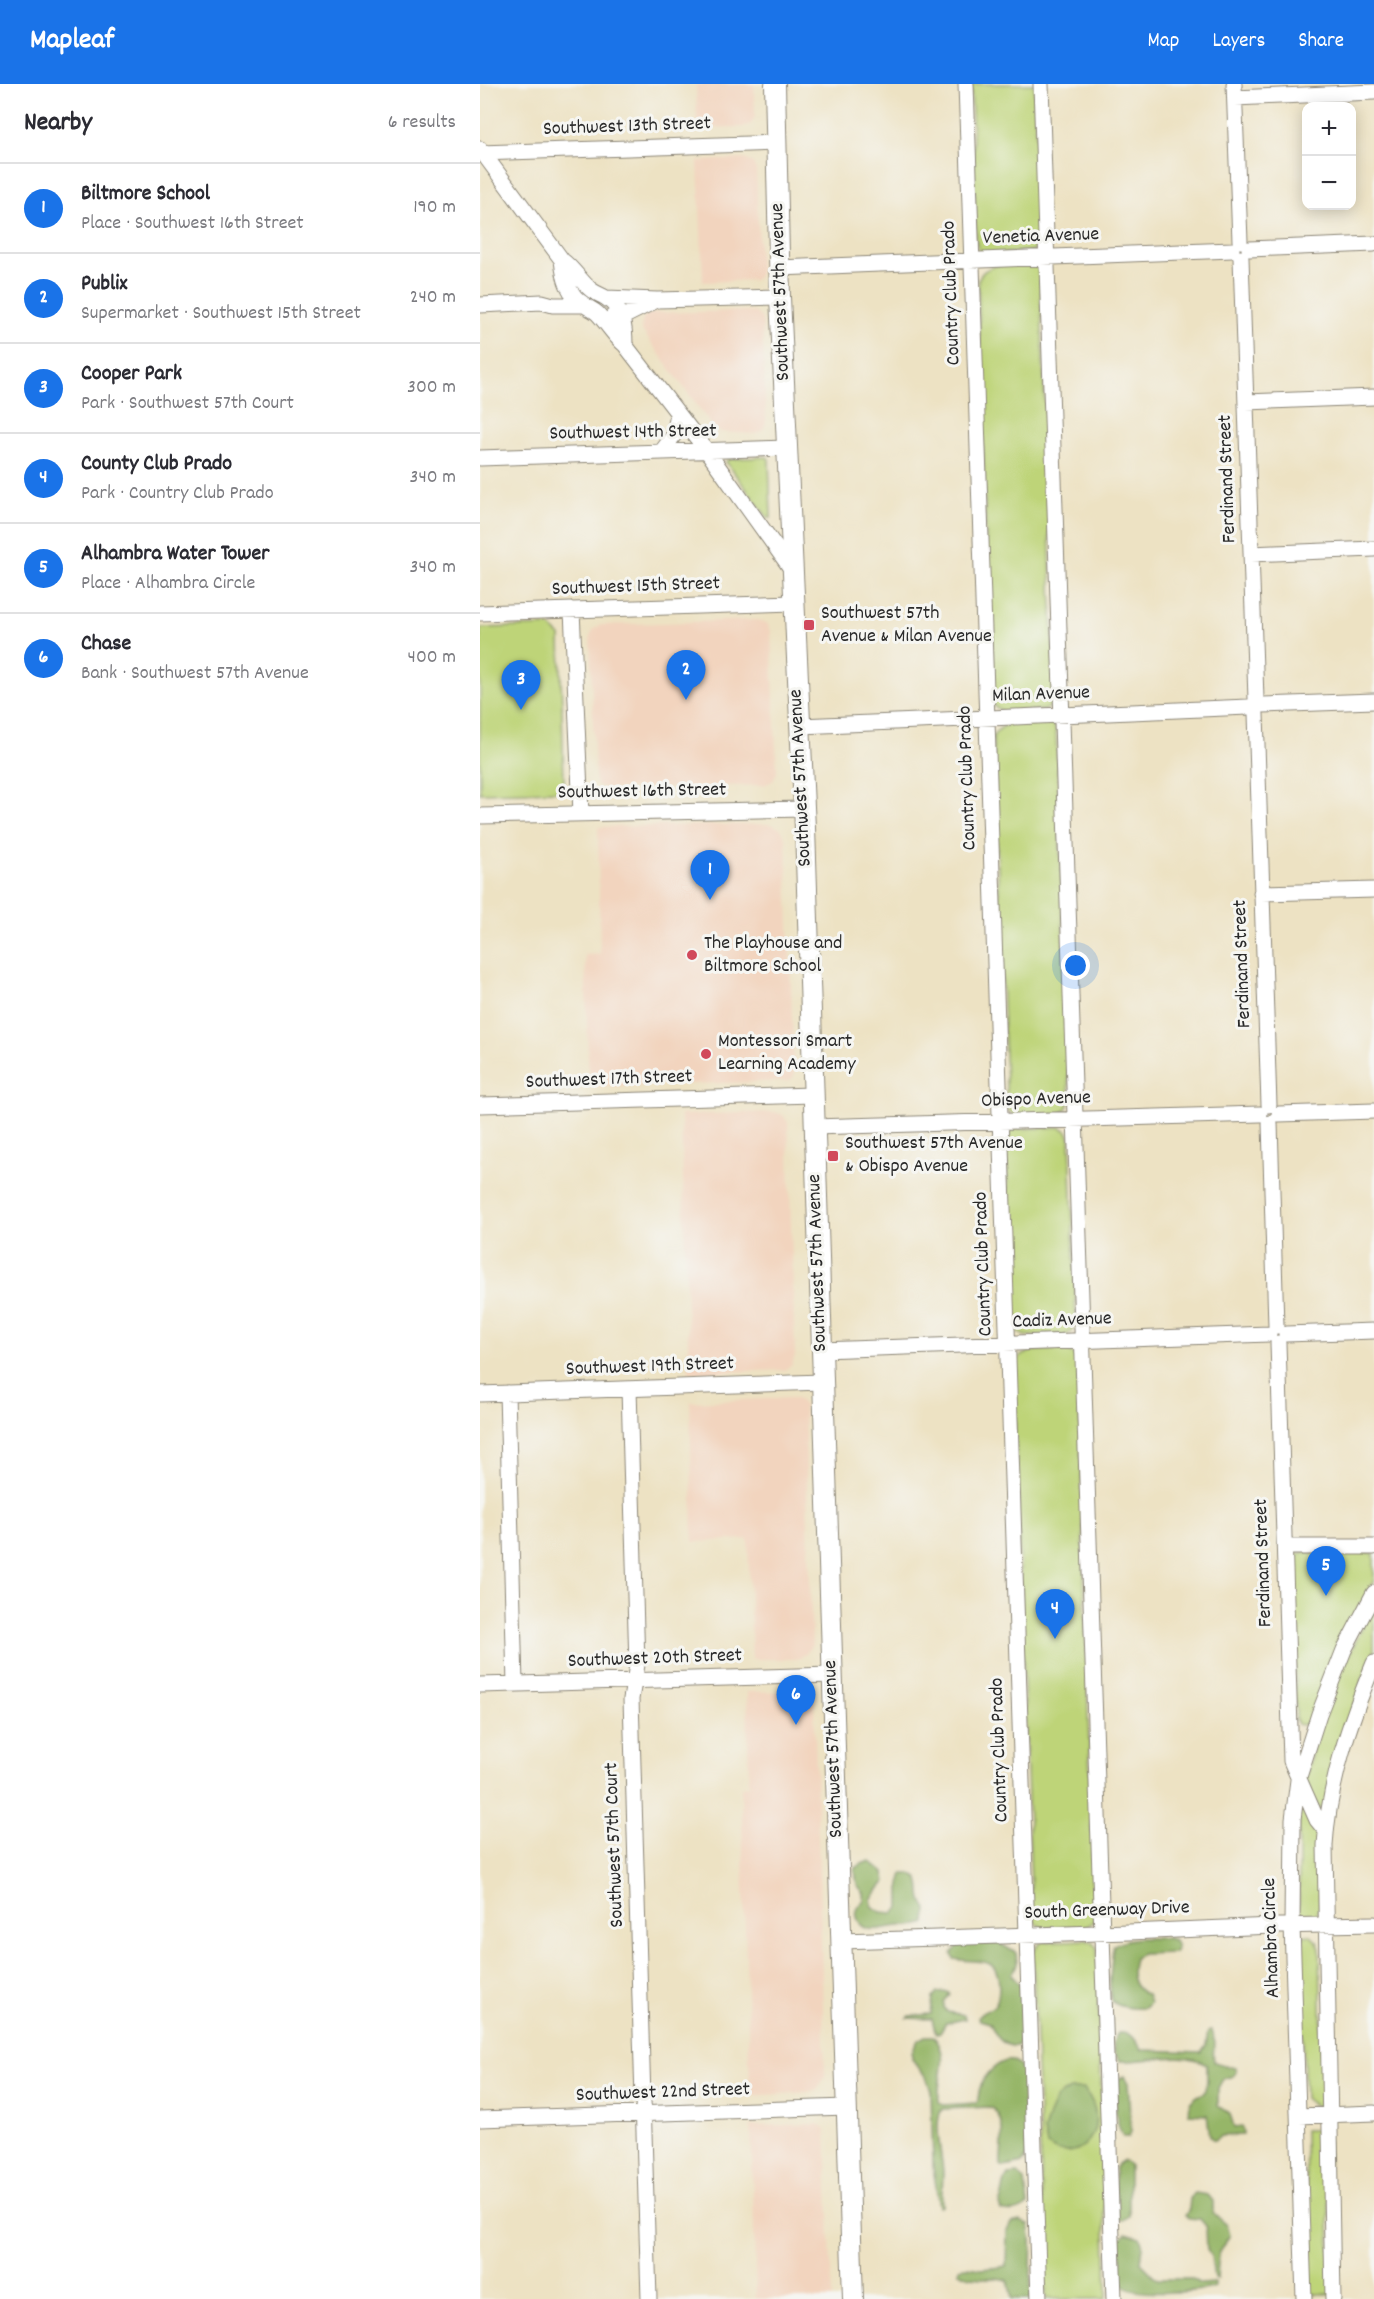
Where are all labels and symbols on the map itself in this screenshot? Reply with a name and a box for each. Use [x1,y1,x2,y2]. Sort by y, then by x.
street label: Southwest 13th Street [543,110,711,144]
street label: Southwest 57th Avenue [764,203,798,381]
street label: Country Club Prado [935,220,969,366]
street label: Venetia Avenue [982,221,1100,253]
street label: Ferdinand Street [1212,414,1244,544]
street label: Southwest 14th Street [549,418,717,448]
street label: Southwest 15th Street [551,570,721,604]
place label: Southwest 57th Avenue & Milan Avenue [821,600,992,651]
marker: Southwest 57th Avenue & Milan Avenue [802,618,816,632]
pin: 2 [666,650,706,700]
pin: 3 [502,660,540,710]
street label: Milan Avenue [992,679,1091,711]
street label: Southwest 57th Avenue [782,688,820,867]
street label: Country Club Prado [951,705,985,851]
street label: Southwest 16th Street [557,777,727,807]
pin: 1 [690,850,730,900]
street label: Ferdinand Street [1227,899,1259,1029]
place label: The Playhouse and Biltmore School [704,930,842,981]
marker: The Playhouse and Biltmore School [685,948,699,962]
your location [1061,951,1090,980]
place label: Montessori Smart Learning Academy [718,1028,857,1079]
marker: Montessori Smart Learning Academy [699,1047,713,1061]
street label: Southwest 17th Street [525,1063,693,1097]
street label: Obispo Avenue [981,1084,1091,1116]
place label: Southwest 57th Avenue & Obispo Avenue [845,1130,1023,1181]
marker: Southwest 57th Avenue & Obispo Avenue [826,1149,840,1163]
street label: Southwest 57th Avenue [801,1174,835,1352]
street label: Country Club Prado [967,1191,1001,1337]
street label: Cadiz Avenue [1012,1305,1112,1337]
street label: Southwest 19th Street [565,1350,735,1384]
street label: Ferdinand Street [1248,1498,1280,1628]
pin: 5 [1306,1546,1346,1596]
pin: 4 [1036,1590,1074,1639]
street label: Southwest 20th Street [567,1642,743,1676]
street label: Southwest 57th Avenue [817,1660,851,1838]
pin: 6 [776,1676,816,1725]
street label: Country Club Prado [983,1677,1017,1823]
street label: Southwest 57th Court [598,1762,632,1928]
street label: Alhambra Circle [1256,1877,1288,1999]
street label: South Greenway Drive [1024,1894,1190,1928]
street label: Southwest 22nd Street [575,2076,751,2110]

